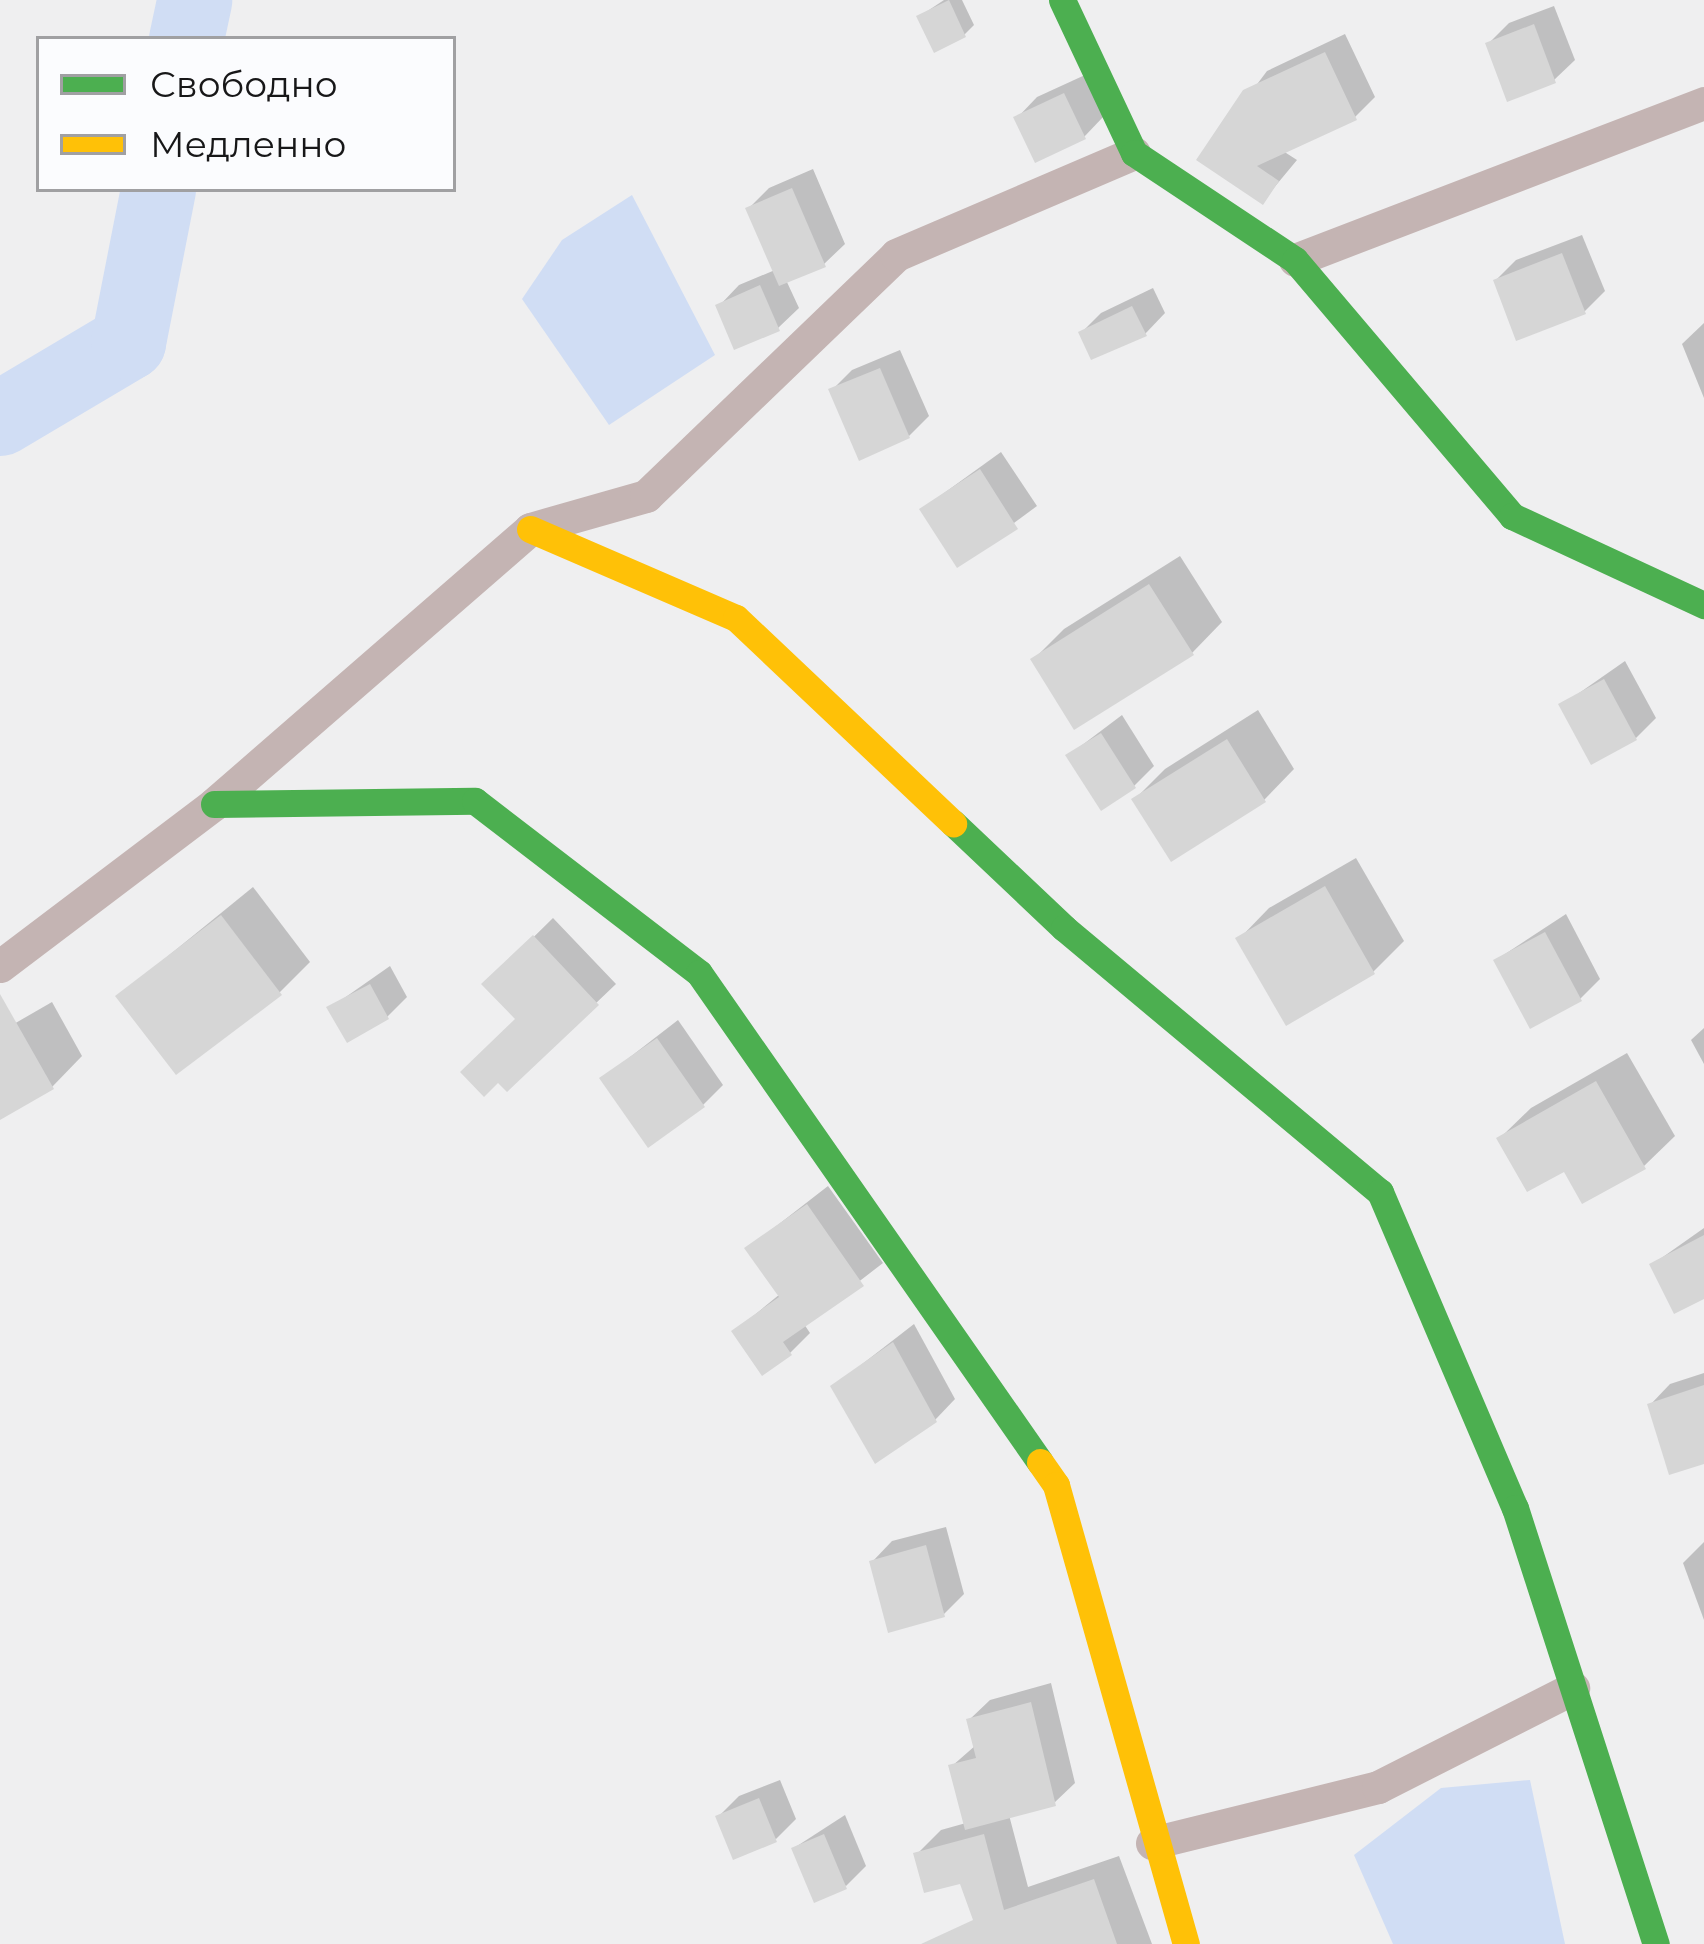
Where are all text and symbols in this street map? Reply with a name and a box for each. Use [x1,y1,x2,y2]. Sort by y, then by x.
legend [36,36,456,192]
text: Свободно [150,62,338,106]
text: Медленно [150,122,346,166]

